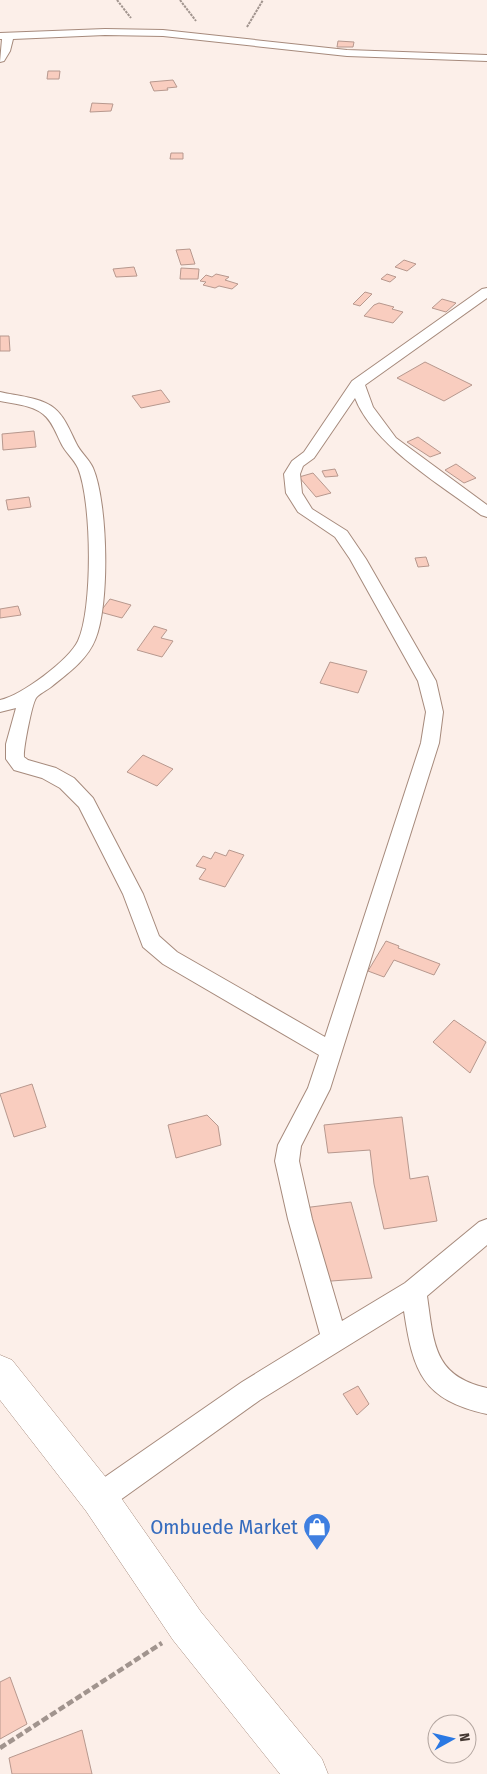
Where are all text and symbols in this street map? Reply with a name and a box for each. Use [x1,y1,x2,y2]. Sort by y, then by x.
shop icon: Ombuede Market [302,1512,332,1551]
place label: Ombuede Market [150,1514,298,1540]
north arrow [427,1714,477,1764]
text: N [455,1732,473,1743]

